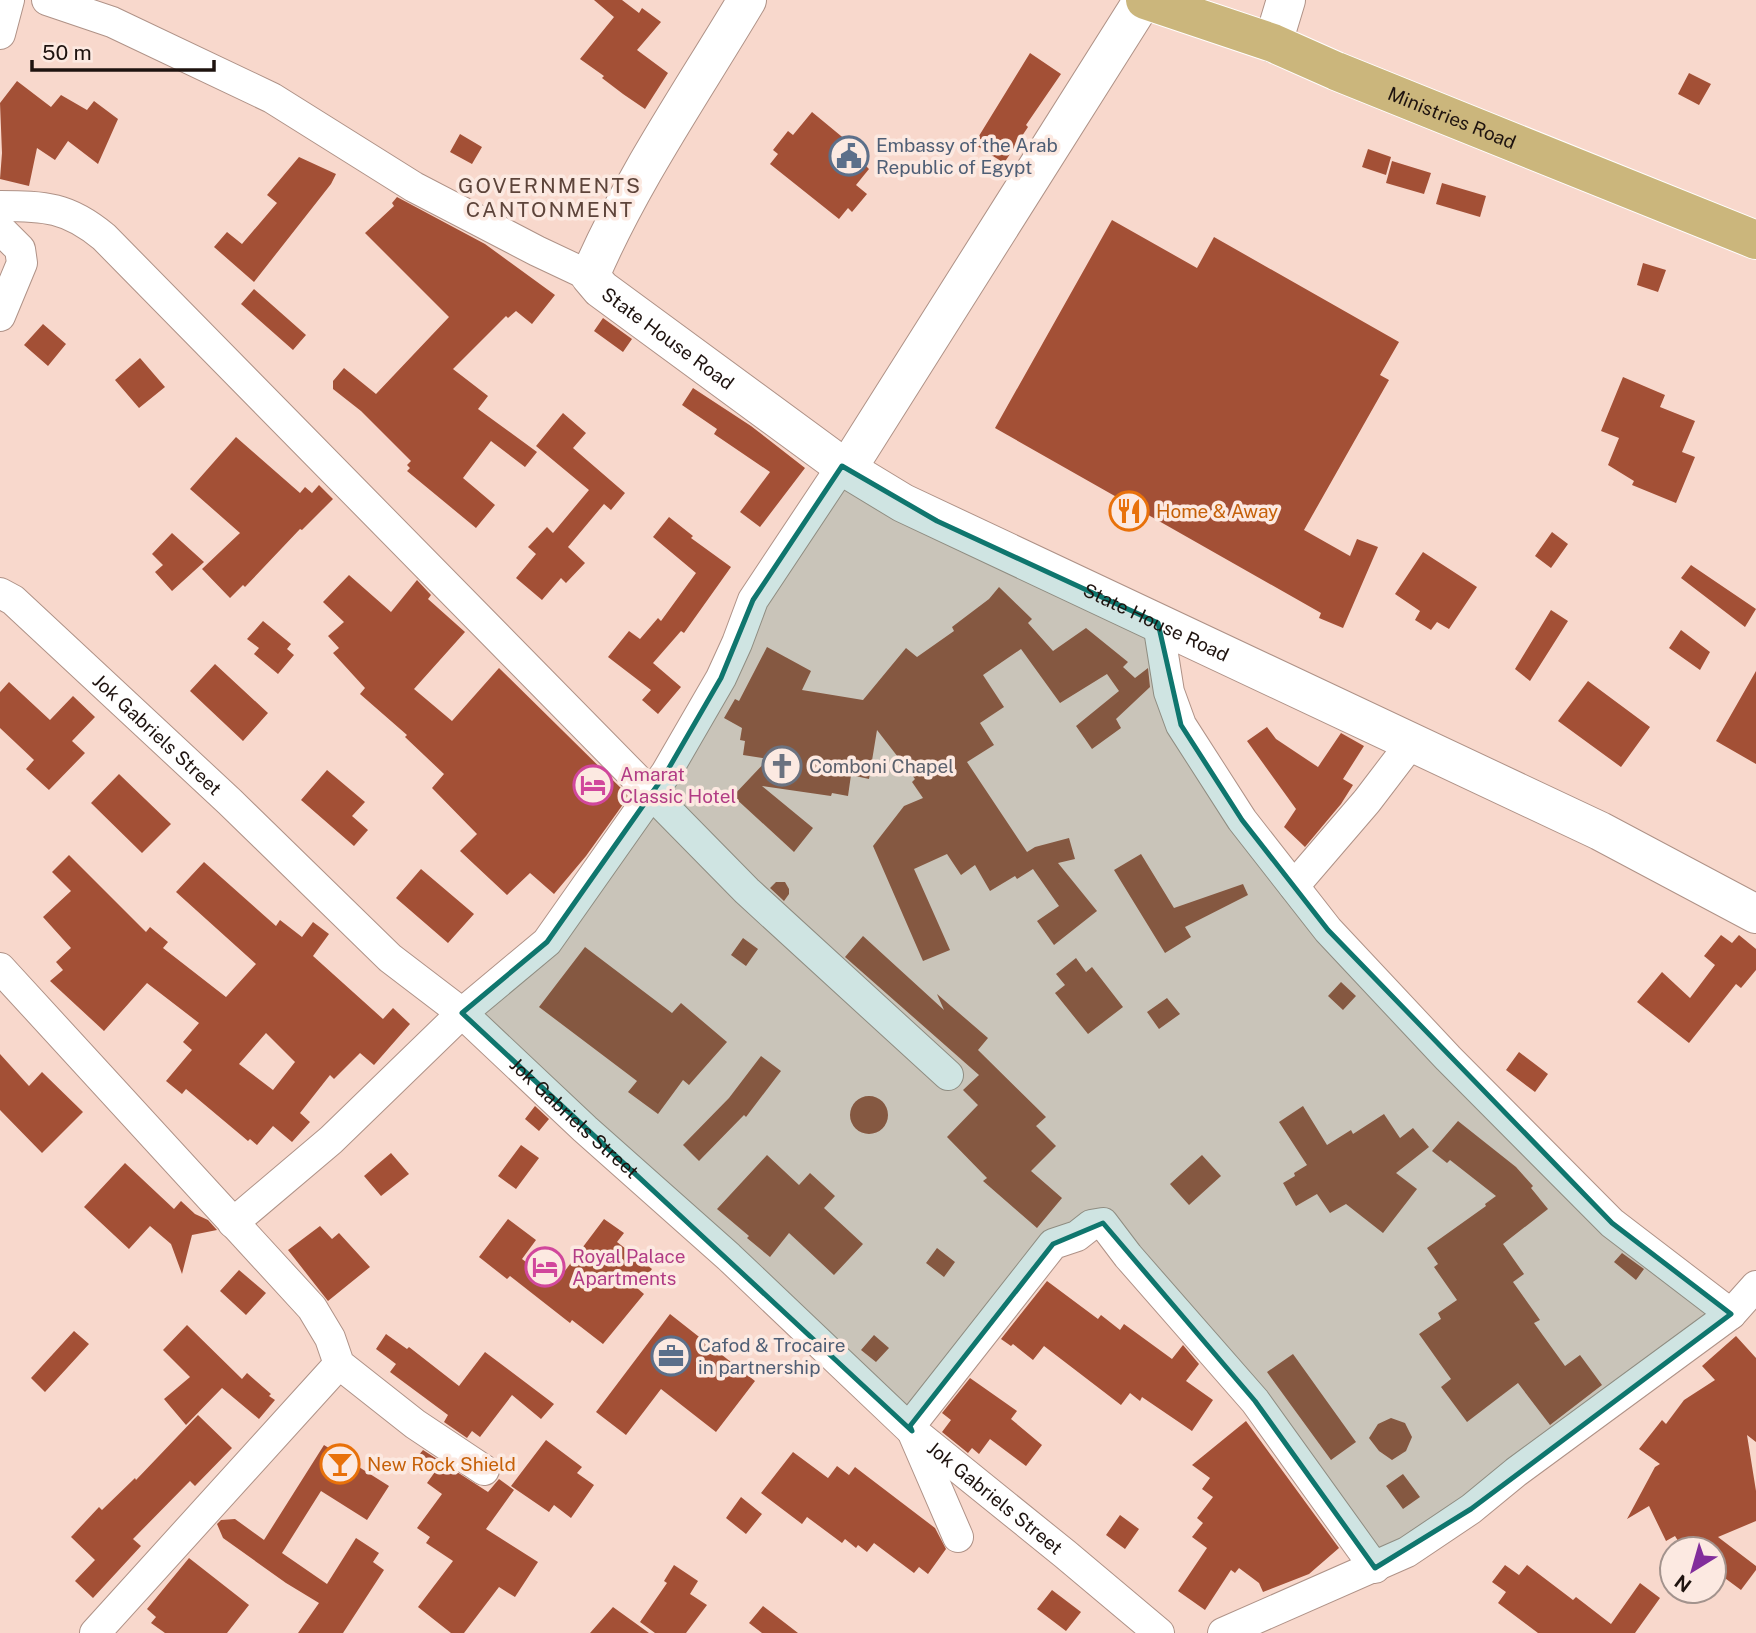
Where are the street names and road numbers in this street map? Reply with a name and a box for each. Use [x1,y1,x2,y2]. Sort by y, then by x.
street label: Ministries Road [1385,82,1519,153]
street label: State House Road [598,282,738,394]
street label: State House Road [1080,578,1232,666]
street label: Jok Gabriels Street [89,669,226,799]
street label: Jok Gabriels Street [505,1053,643,1183]
street label: Jok Gabriels Street [923,1436,1067,1559]

